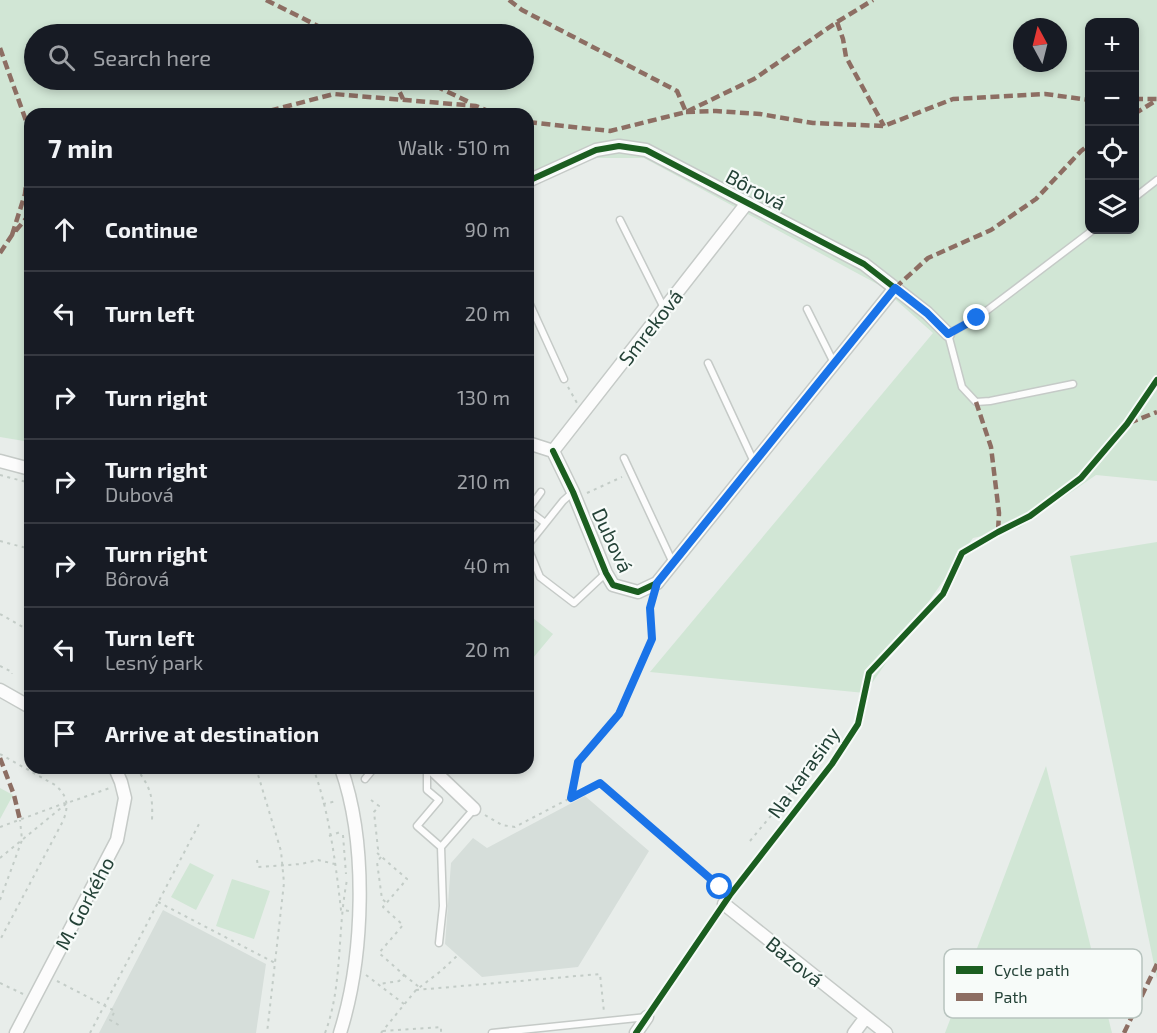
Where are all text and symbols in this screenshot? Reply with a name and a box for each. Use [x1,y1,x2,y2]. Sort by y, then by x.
north arrow [1013,18,1067,72]
map controls [1085,18,1139,234]
button: + [1085,18,1139,72]
search box [24,24,534,90]
icon: search [45,41,78,74]
text: Search here [93,44,211,70]
button: − [1085,72,1139,126]
button: locate [1085,126,1139,180]
text: 7 min [48,132,113,163]
text: Walk · 510 m [398,135,510,159]
street label: Bôrová [722,163,790,215]
button: layers [1085,180,1139,234]
icon: ahead [48,213,81,246]
text: Continue [105,216,198,242]
text: 90 m [465,217,510,241]
street label: Smreková [613,284,687,370]
icon: left [48,297,81,330]
text: Turn left [105,300,194,326]
text: 20 m [465,301,510,325]
route end [963,304,989,330]
icon: right [48,381,81,414]
text: Turn right [105,384,207,410]
text: 130 m [457,385,510,409]
text: Turn right [105,456,207,482]
icon: right [48,465,81,498]
text: 210 m [457,469,510,493]
text: Dubová [105,482,174,506]
street label: Dubová [588,504,638,576]
text: Turn right [105,540,207,566]
icon: right [48,549,81,582]
text: 40 m [464,553,510,577]
text: Bôrová [105,566,169,590]
text: Turn left [105,624,194,650]
icon: left [48,633,81,666]
text: 20 m [465,637,510,661]
text: Lesný park [105,650,203,674]
icon: arrive [48,717,81,750]
text: Arrive at destination [105,720,319,746]
street label: Na karasiny [762,721,844,822]
street label: M. Gorkého [49,852,119,954]
route start [706,873,732,899]
street label: Bazová [762,931,828,991]
legend [944,949,1142,1018]
text: Cycle path [994,960,1070,979]
text: Path [994,987,1028,1006]

